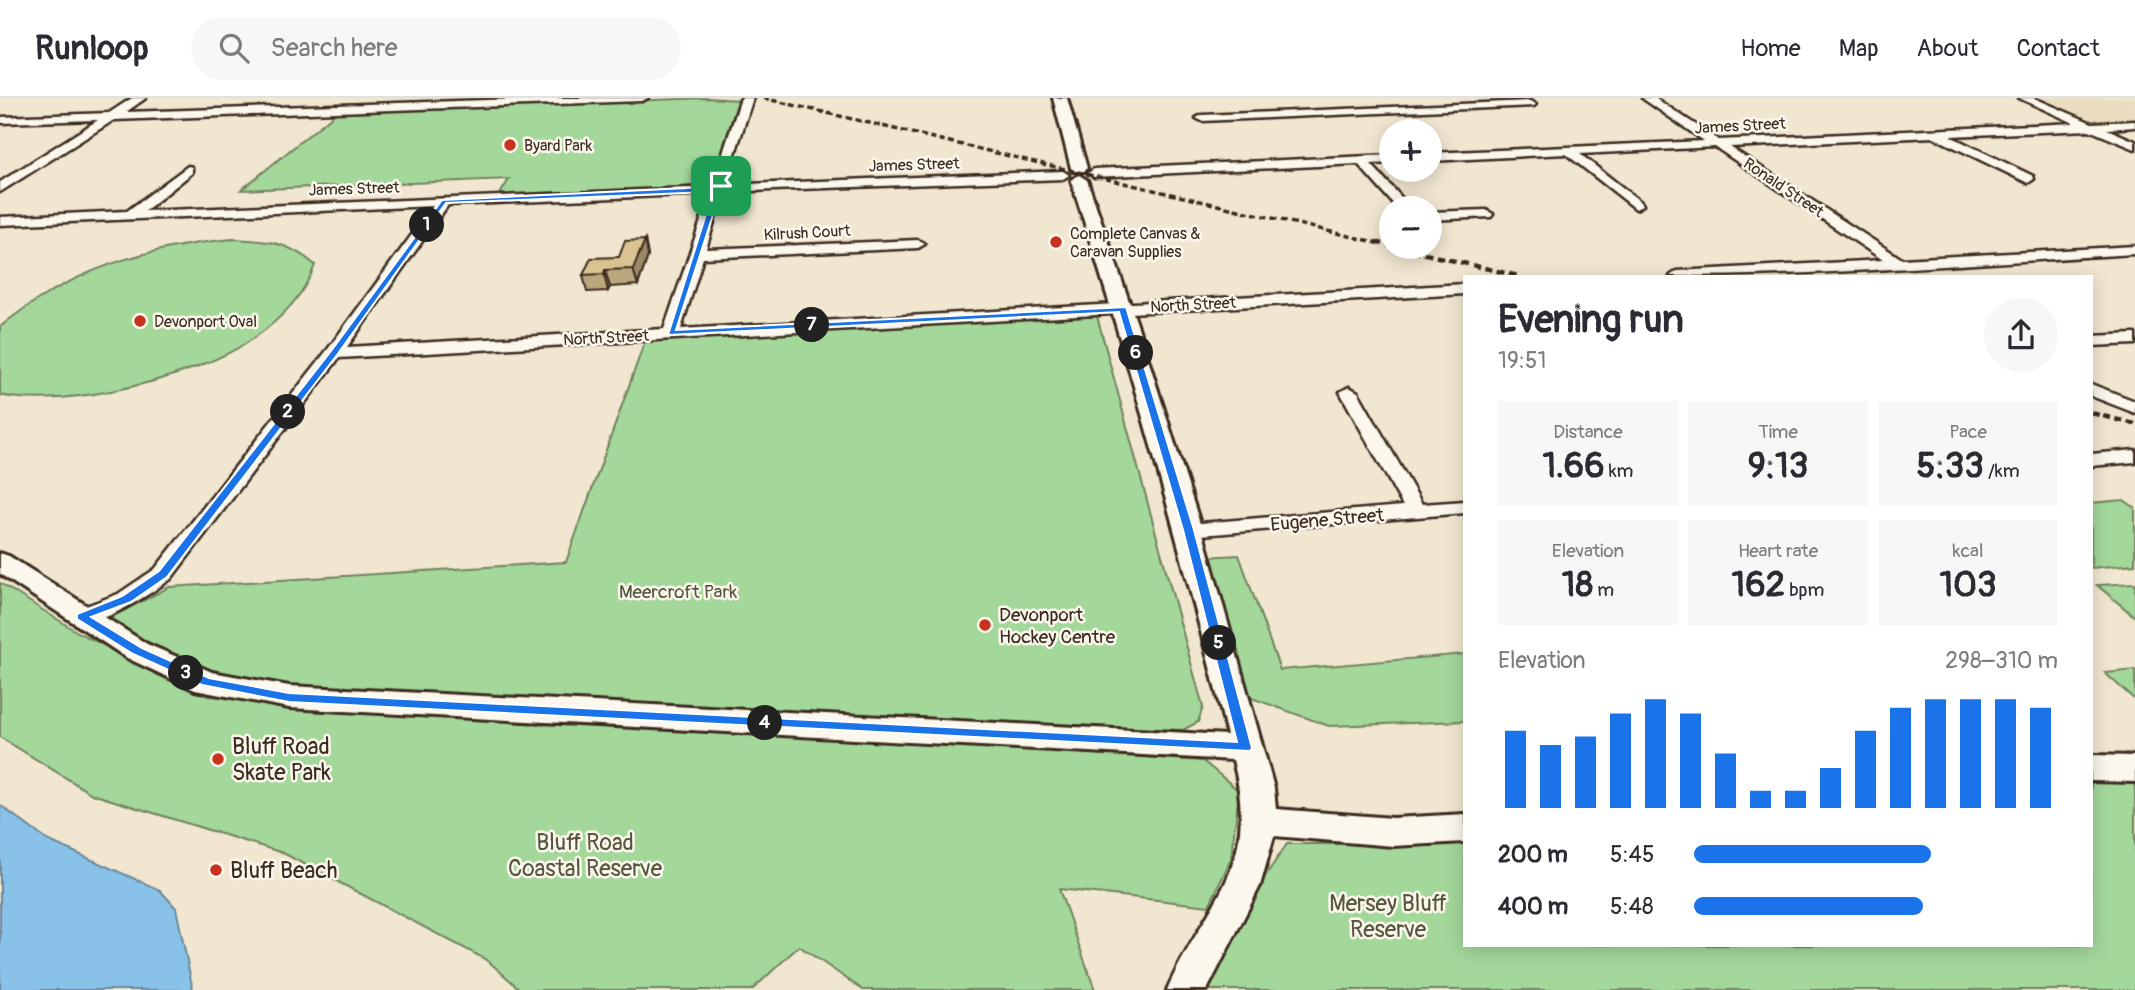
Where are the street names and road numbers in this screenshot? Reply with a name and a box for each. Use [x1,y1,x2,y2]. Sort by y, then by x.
street label: James Street [1694,114,1787,138]
street label: James Street [868,153,961,177]
street label: Ronald Street [1739,154,1828,222]
street label: James Street [308,177,401,201]
street label: Kilrush Court [763,221,851,245]
street label: North Street [1150,293,1237,317]
street label: North Street [563,326,650,350]
street label: Eugene Street [1269,503,1385,537]

